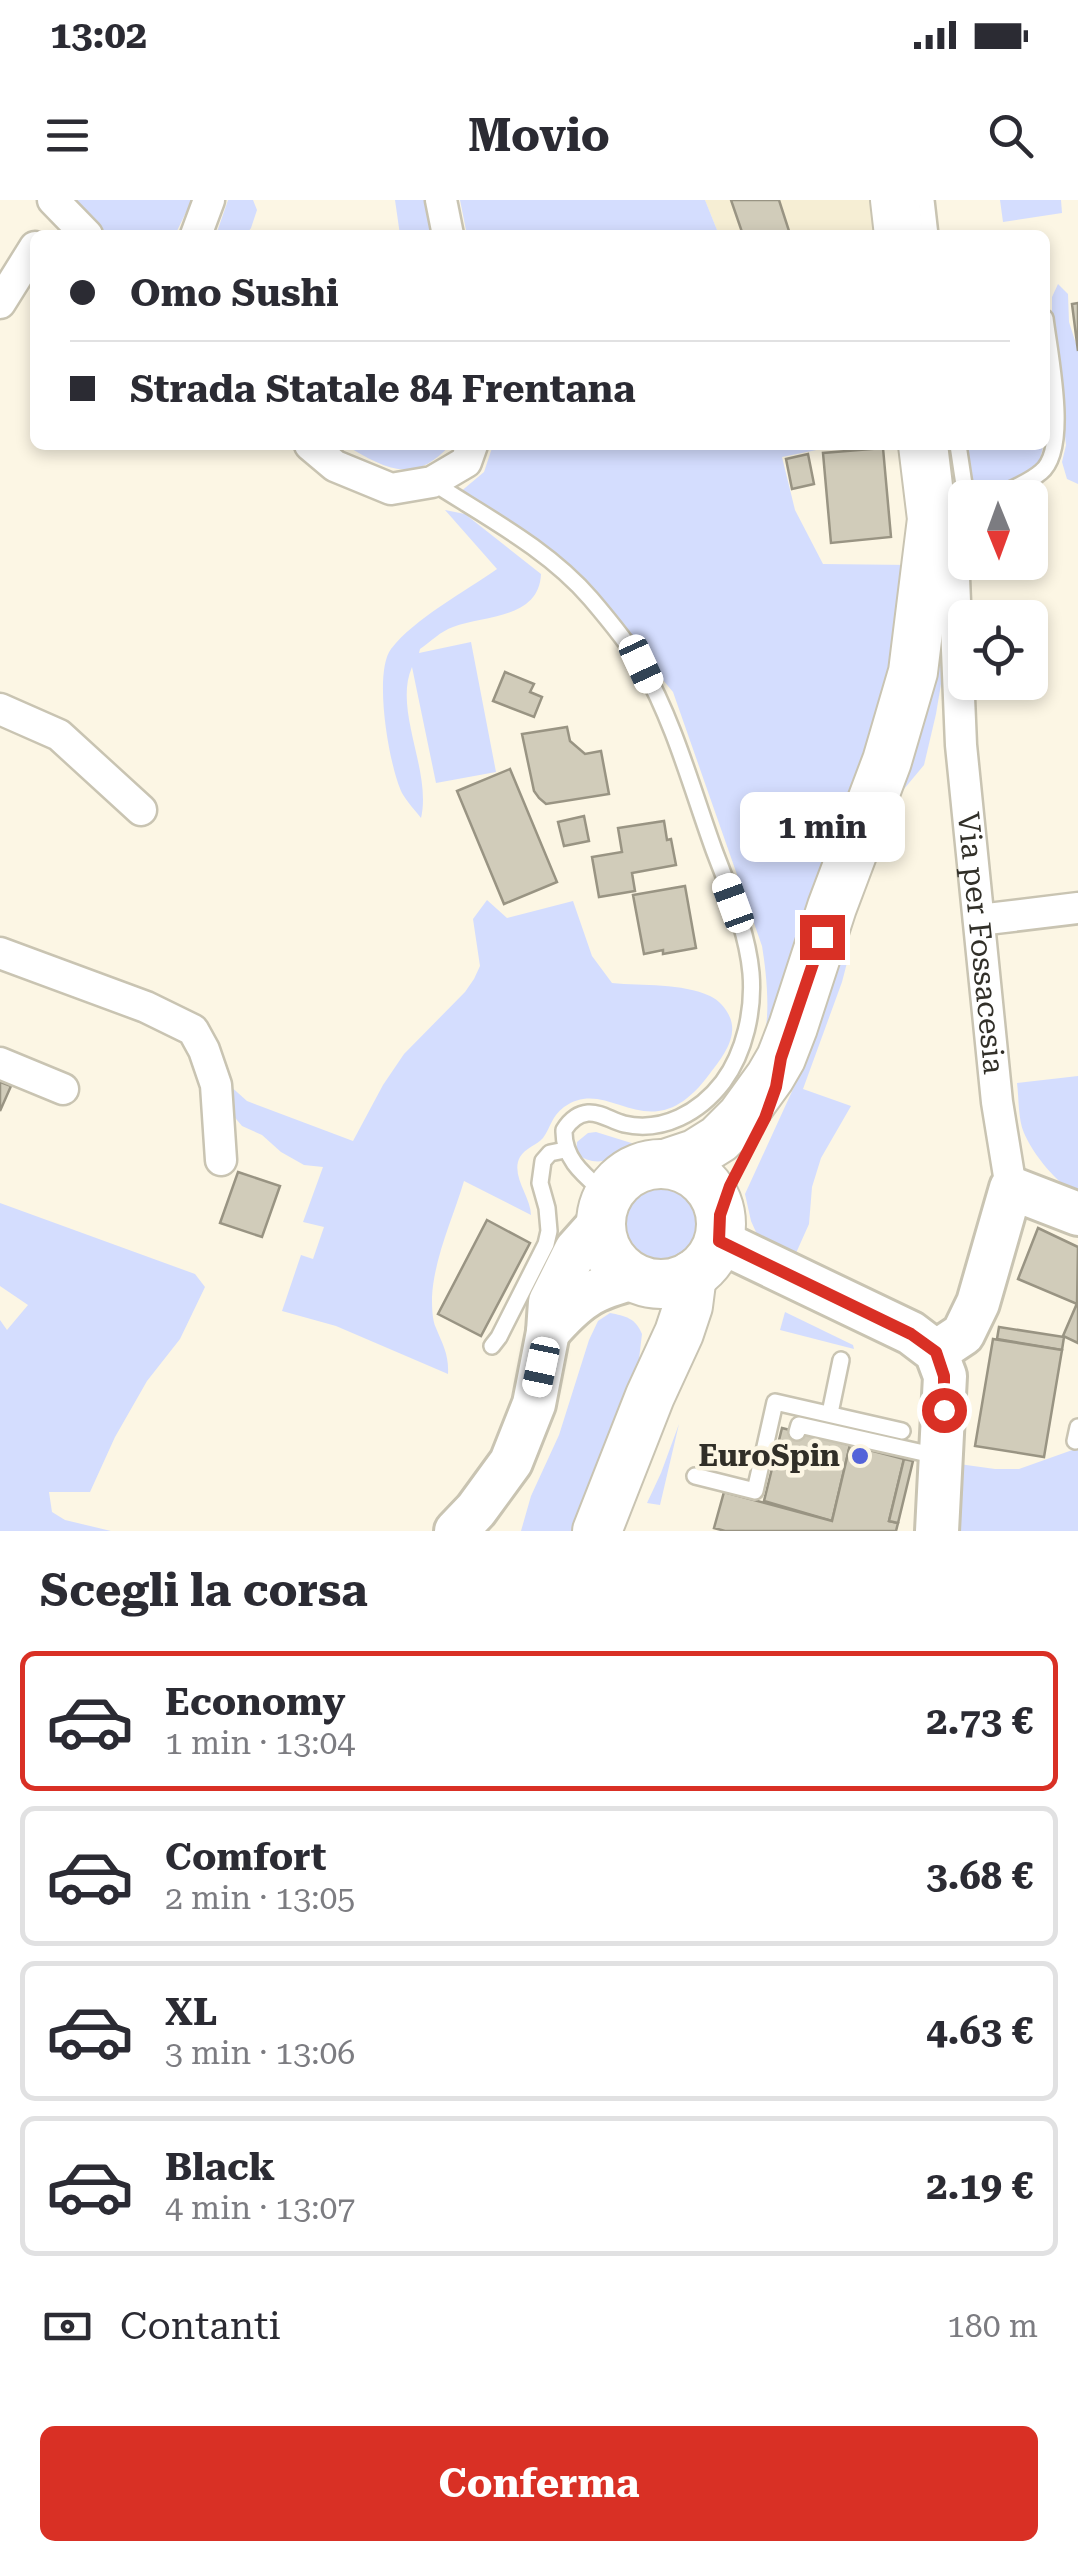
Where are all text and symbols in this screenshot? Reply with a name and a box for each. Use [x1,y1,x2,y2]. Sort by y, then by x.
text: 13:02 [50,13,147,57]
icon: menu [40,108,95,163]
icon: search [983,108,1038,163]
text: Movio [468,109,610,162]
text: Omo Sushi [130,271,339,315]
text: Strada Statale 84 Frentana [130,367,636,411]
north arrow [948,480,1048,580]
map controls [948,480,1048,700]
button: locate [948,600,1048,700]
car [615,630,667,698]
callout: 1 min [740,792,904,862]
text: 1 min [778,808,867,846]
street label: Via per Fossacesia [951,810,1012,1076]
car [709,870,757,936]
route end [800,915,845,960]
car [520,1335,562,1399]
route start [922,1388,967,1433]
place label: EuroSpin [699,1438,840,1473]
marker: EuroSpin [849,1445,871,1467]
text: Scegli la corsa [40,1564,368,1617]
icon: car [45,1676,135,1766]
text: Economy [165,1680,345,1724]
text: 2.73 € [926,1699,1033,1743]
text: 1 min · 13:04 [165,1724,355,1762]
icon: car [45,1831,135,1921]
text: Comfort [165,1835,326,1879]
text: 3.68 € [926,1854,1033,1898]
text: 2 min · 13:05 [165,1879,355,1917]
icon: car [45,1986,135,2076]
text: XL [165,1990,217,2034]
text: 4.63 € [926,2009,1033,2053]
text: 3 min · 13:06 [165,2034,355,2072]
icon: car [45,2141,135,2231]
text: Black [165,2145,275,2189]
text: 2.19 € [926,2164,1033,2208]
text: 4 min · 13:07 [165,2189,355,2227]
icon: cash [40,2299,95,2354]
text: Contanti [120,2304,281,2348]
text: 180 m [947,2307,1038,2345]
button: Conferma [40,2426,1038,2541]

